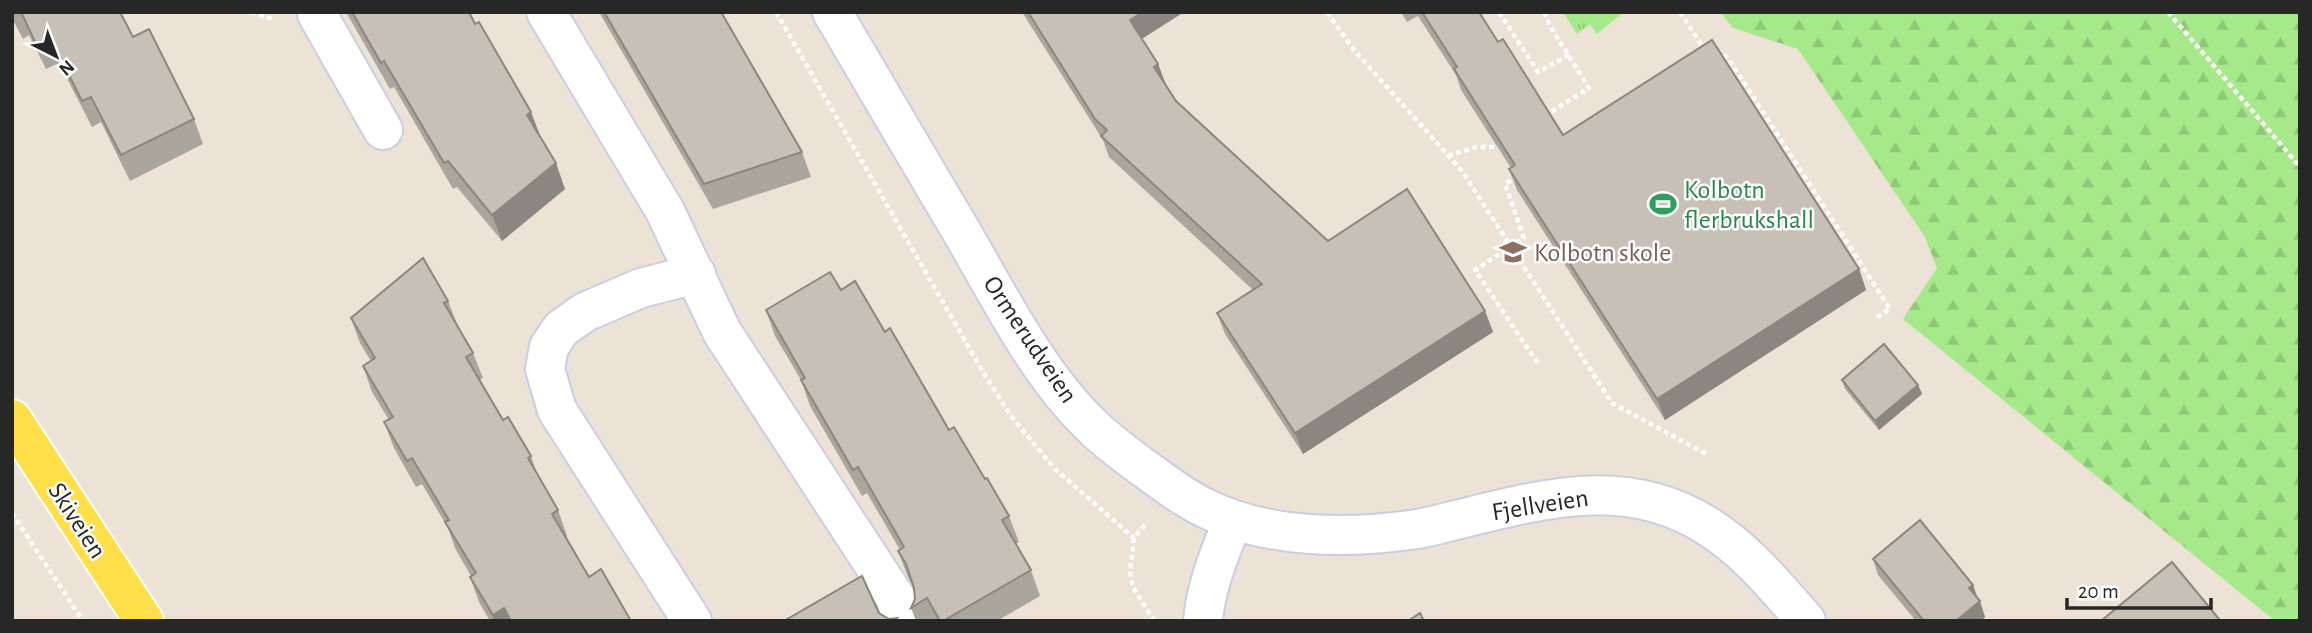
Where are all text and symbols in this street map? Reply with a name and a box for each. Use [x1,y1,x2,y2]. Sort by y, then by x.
north arrow [21,21,91,91]
text: N [55,56,78,79]
place label: Kolbotn flerbrukshall [1684,177,1814,233]
sports icon: Kolbotn flerbrukshall [1648,189,1678,219]
school or university icon: Kolbotn skole [1498,237,1528,267]
place label: Kolbotn skole [1534,240,1671,266]
street label: Ormerudveien [978,271,1082,408]
street label: Skiveien [43,478,111,563]
street label: Fjellveien [1490,485,1590,525]
scale bar [2067,566,2210,610]
text: 20 m [2078,581,2119,602]

